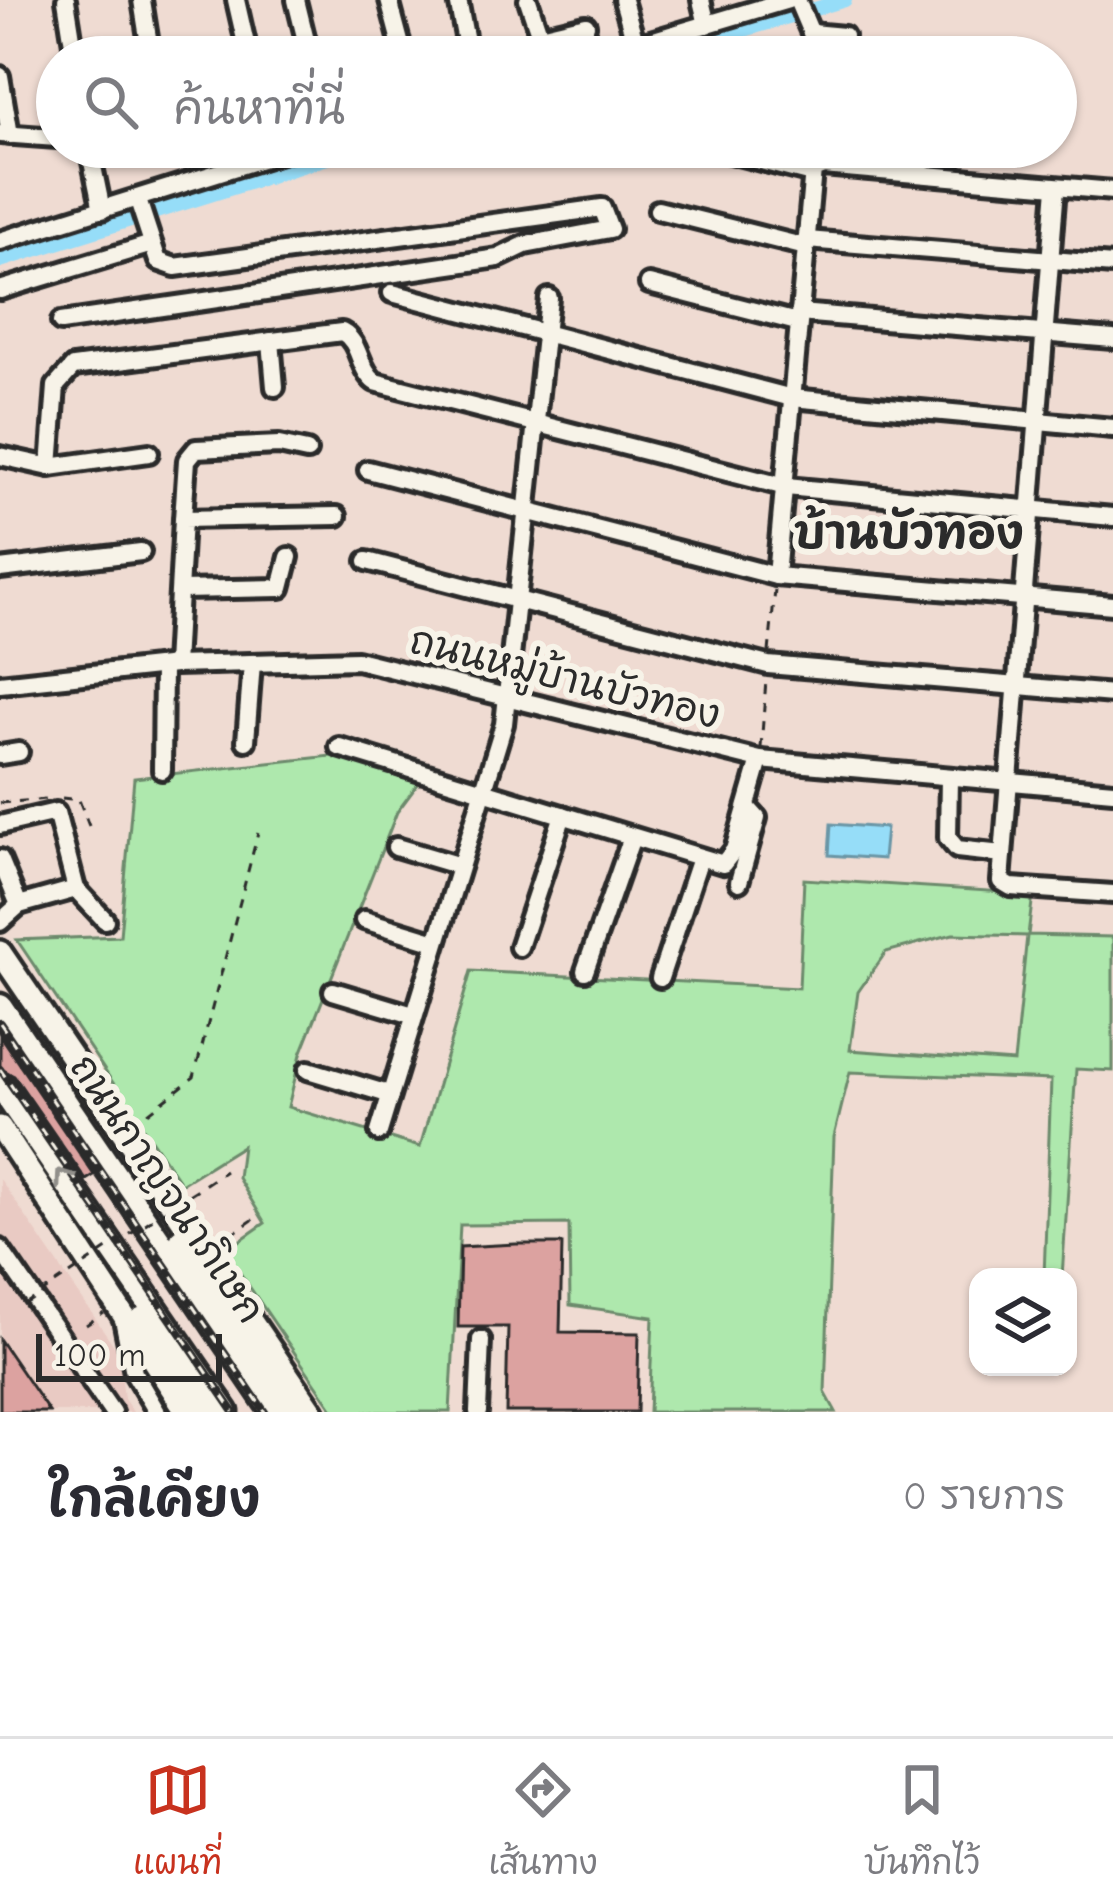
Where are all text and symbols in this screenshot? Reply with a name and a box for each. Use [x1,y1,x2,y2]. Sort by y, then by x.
search box [36,36,1077,168]
icon: search [78,69,144,135]
text: ค้นหาที่นี่ [174,83,345,135]
district label: บ้านบัวทอง [794,504,1024,559]
street label: ถนนหมู่บ้านบัวทอง [404,615,725,743]
street label: ถนนกาญจนาภิเษก [60,1046,274,1332]
one-way arrow [55,1168,77,1190]
map controls [969,1268,1077,1376]
button: layers [969,1268,1077,1376]
scale bar [36,1328,222,1381]
text: 100 m [54,1336,146,1374]
text: ใกล้เคียง [48,1470,260,1529]
text: 0 รายการ [903,1474,1065,1519]
tab: แผนที่ [133,1757,222,1887]
tab: เส้นทาง [488,1757,598,1887]
tab: บันทึกไว้ [864,1757,980,1887]

